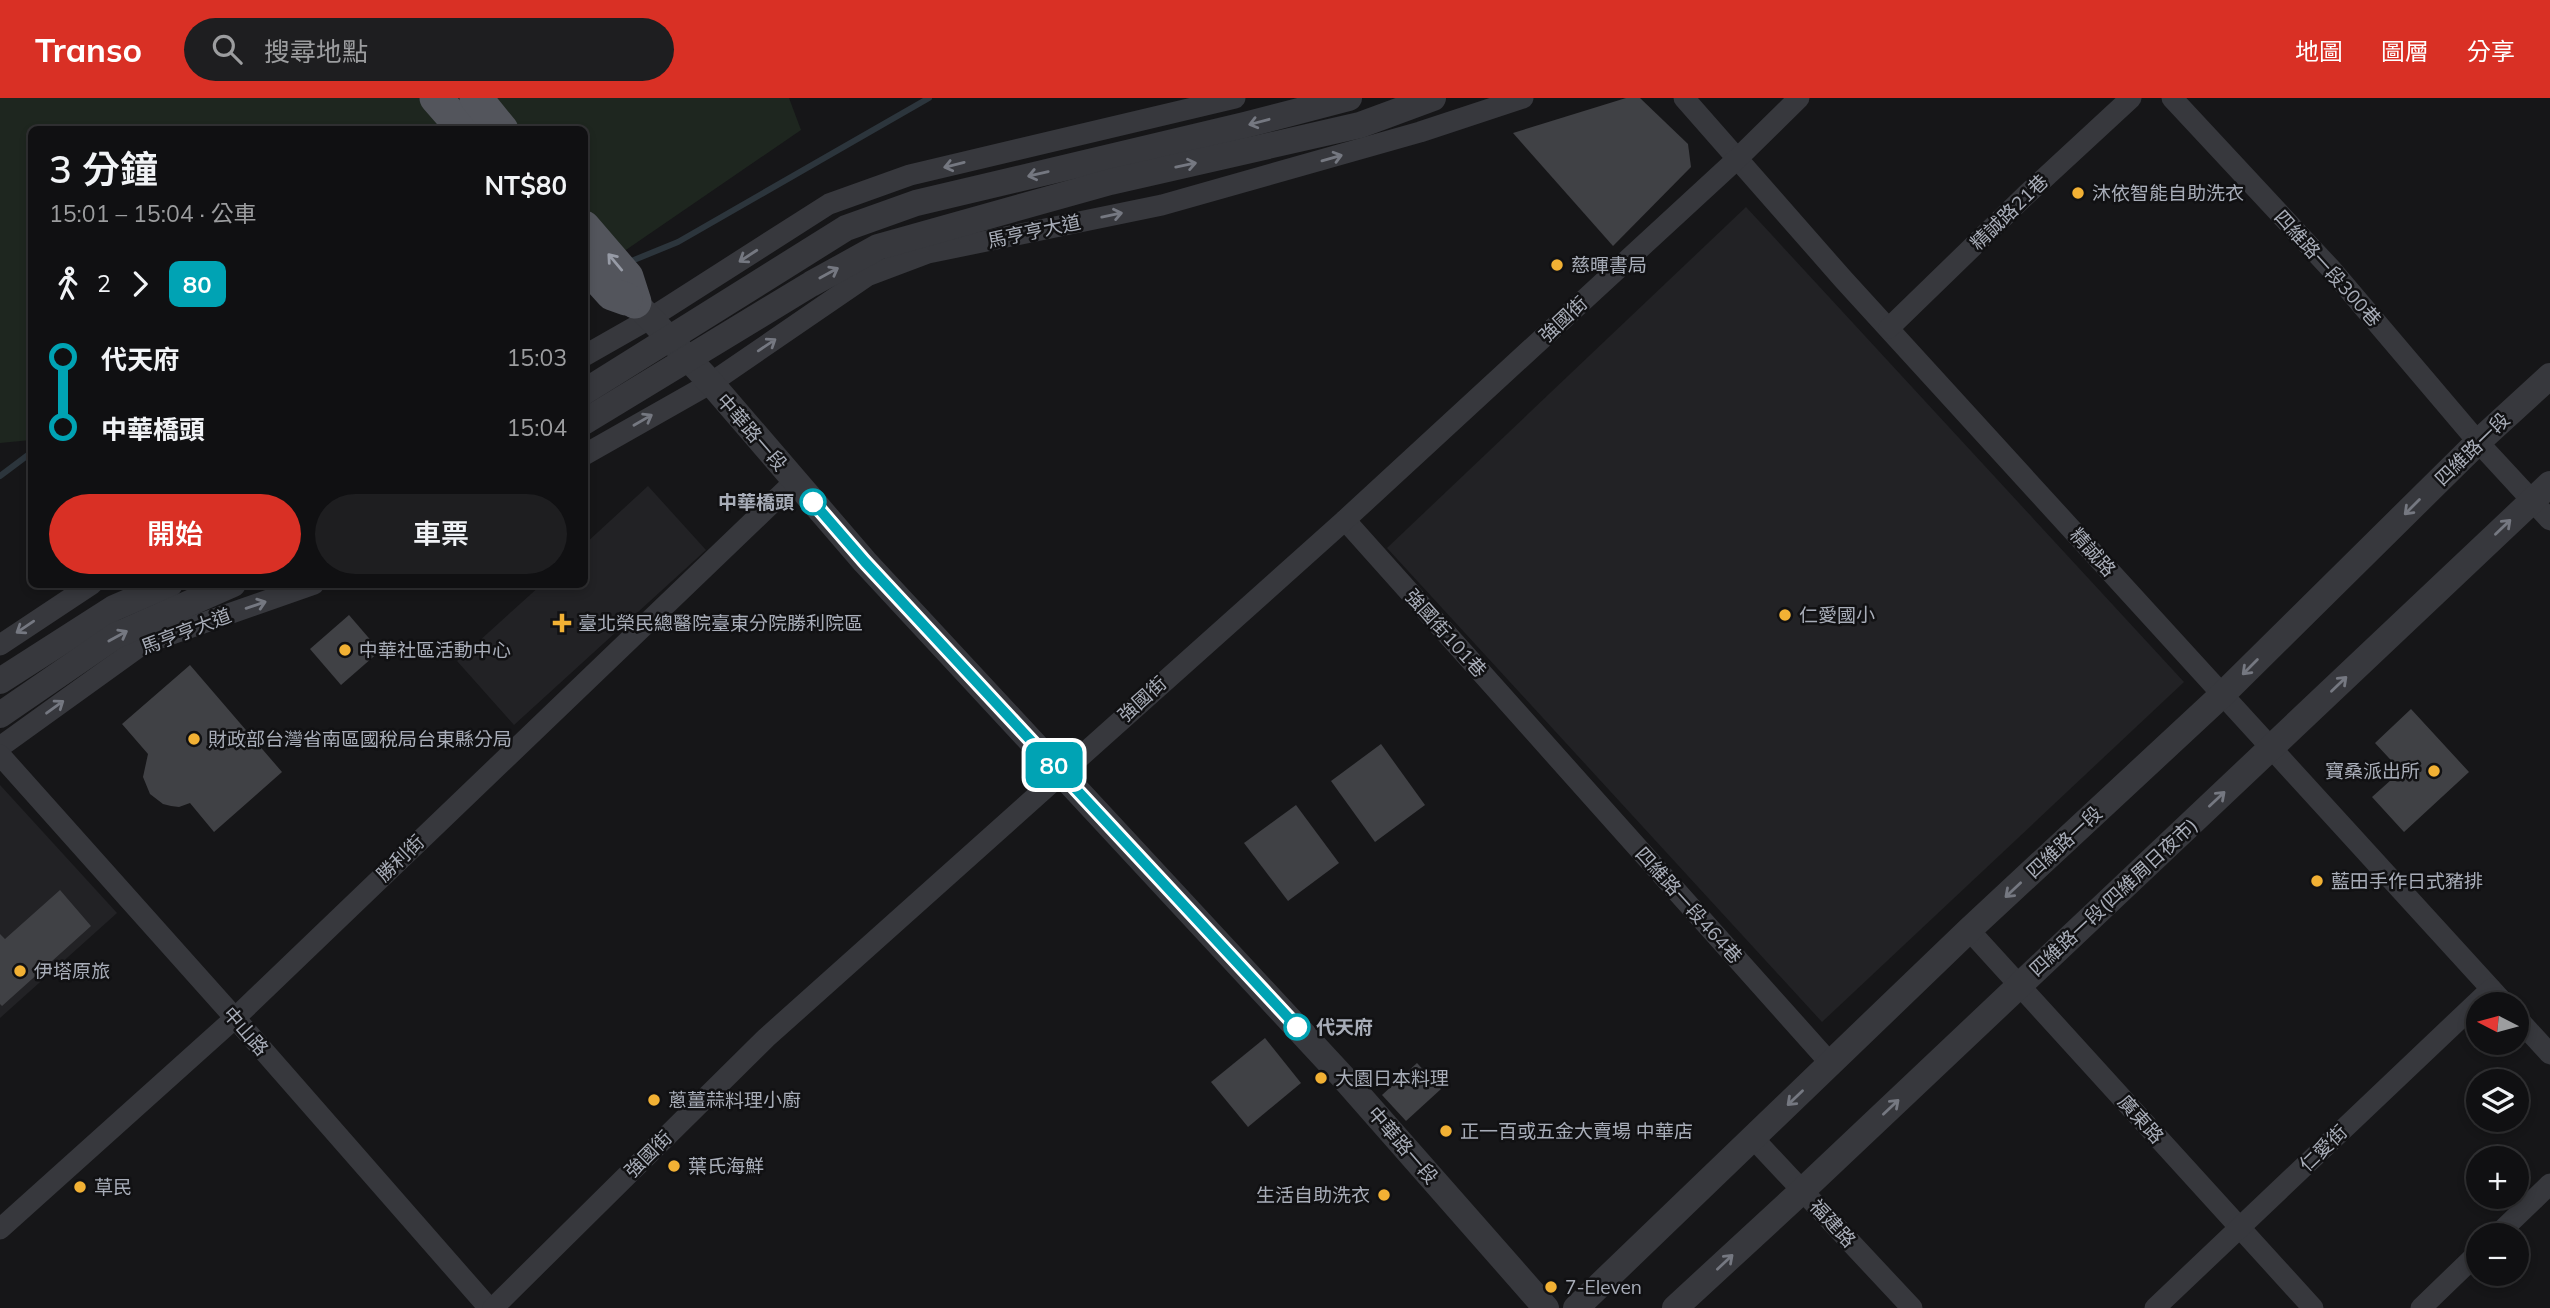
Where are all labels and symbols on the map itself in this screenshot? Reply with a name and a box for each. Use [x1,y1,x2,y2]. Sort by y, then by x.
one-way arrow [1248,116,1271,129]
one-way arrow [1321,150,1343,163]
one-way arrow [943,158,966,172]
one-way arrow [1174,158,1197,172]
one-way arrow [1027,168,1050,182]
street label: 精誠路21巷 [1965,169,2053,255]
place label: 沐依智能自助洗衣 [2092,181,2244,205]
marker: 沐依智能自助洗衣 [2070,185,2086,201]
street label: 四維路一段300巷 [2269,205,2387,331]
one-way arrow [1100,208,1123,222]
street label: 馬亨亨大道 [985,209,1083,253]
one-way arrow [738,249,758,263]
one-way arrow [607,253,623,271]
place label: 慈暉書局 [1571,253,1647,277]
marker: 慈暉書局 [1549,257,1565,273]
one-way arrow [819,266,839,280]
street label: 強國街 [1534,291,1592,347]
one-way arrow [757,338,776,352]
street label: 中華路一段 [712,388,792,476]
street label: 四維路一段 [2429,407,2515,491]
one-way arrow [633,413,653,427]
marker: 中華橋頭 [800,489,826,515]
place label: 中華橋頭 [718,490,794,514]
one-way arrow [2404,498,2421,515]
one-way arrow [2495,519,2512,536]
street label: 精誠路 [2065,523,2121,581]
street label: 強國街101巷 [1400,584,1492,682]
one-way arrow [244,598,266,610]
street label: 馬亨亨大道 [137,603,235,659]
place label: 仁愛國小 [1799,603,1875,627]
marker: 仁愛國小 [1777,607,1793,623]
place label: 臺北榮民總醫院臺東分院勝利院區 [578,611,863,635]
marker: 臺北榮民總醫院臺東分院勝利院區 [552,613,572,633]
one-way arrow [16,621,36,635]
one-way arrow [107,629,127,643]
place label: 中華社區活動中心 [359,638,511,662]
marker: 中華社區活動中心 [337,642,353,658]
one-way arrow [2242,658,2259,675]
street label: 強國街 [1113,671,1171,727]
one-way arrow [2329,676,2347,693]
one-way arrow [45,700,64,714]
place label: 財政部台灣省南區國稅局台東縣分局 [208,727,512,751]
marker: 財政部台灣省南區國稅局台東縣分局 [186,731,202,747]
line badge: 80 [1023,742,1086,788]
place label: 寶桑派出所 [2325,759,2420,783]
marker: 寶桑派出所 [2426,763,2442,779]
one-way arrow [2208,791,2226,807]
street label: 四維路一段 [2021,801,2107,883]
street label: 四維路一段(四維周日夜市) [2024,813,2202,981]
street label: 勝利街 [371,830,429,886]
street label: 四維路一段464巷 [1630,842,1748,968]
place label: 藍田手作日式豬排 [2331,869,2483,893]
marker: 藍田手作日式豬排 [2309,873,2325,889]
one-way arrow [2005,881,2022,898]
place label: 伊塔原旅 [34,959,110,983]
marker: 伊塔原旅 [12,963,28,979]
north arrow [2466,992,2529,1055]
street label: 中山路 [218,1002,274,1060]
marker: 代天府 [1284,1014,1310,1040]
place label: 代天府 [1316,1015,1373,1039]
place label: 大園日本料理 [1335,1066,1449,1090]
marker: 大園日本料理 [1313,1070,1329,1086]
place label: 蔥薑蒜料理小廚 [668,1088,801,1112]
one-way arrow [1787,1089,1804,1106]
street label: 廣東路 [2113,1090,2169,1148]
marker: 蔥薑蒜料理小廚 [646,1092,662,1108]
one-way arrow [1883,1098,1900,1115]
street label: 中華路一段 [1363,1101,1443,1189]
place label: 正一百或五金大賣場 中華店 [1460,1119,1693,1143]
street label: 仁愛街 [2294,1120,2352,1176]
marker: 正一百或五金大賣場 中華店 [1438,1123,1454,1139]
street label: 強國街 [619,1125,677,1183]
place label: 葉氏海鮮 [688,1154,764,1178]
marker: 葉氏海鮮 [666,1158,682,1174]
place label: 草民 [94,1175,132,1199]
marker: 草民 [72,1179,88,1195]
place label: 生活自助洗衣 [1256,1183,1370,1207]
marker: 生活自助洗衣 [1376,1187,1392,1203]
street label: 福建路 [1805,1194,1861,1252]
one-way arrow [1716,1254,1734,1270]
place label: 7-Eleven [1565,1275,1642,1299]
marker: 7-Eleven [1543,1279,1559,1295]

